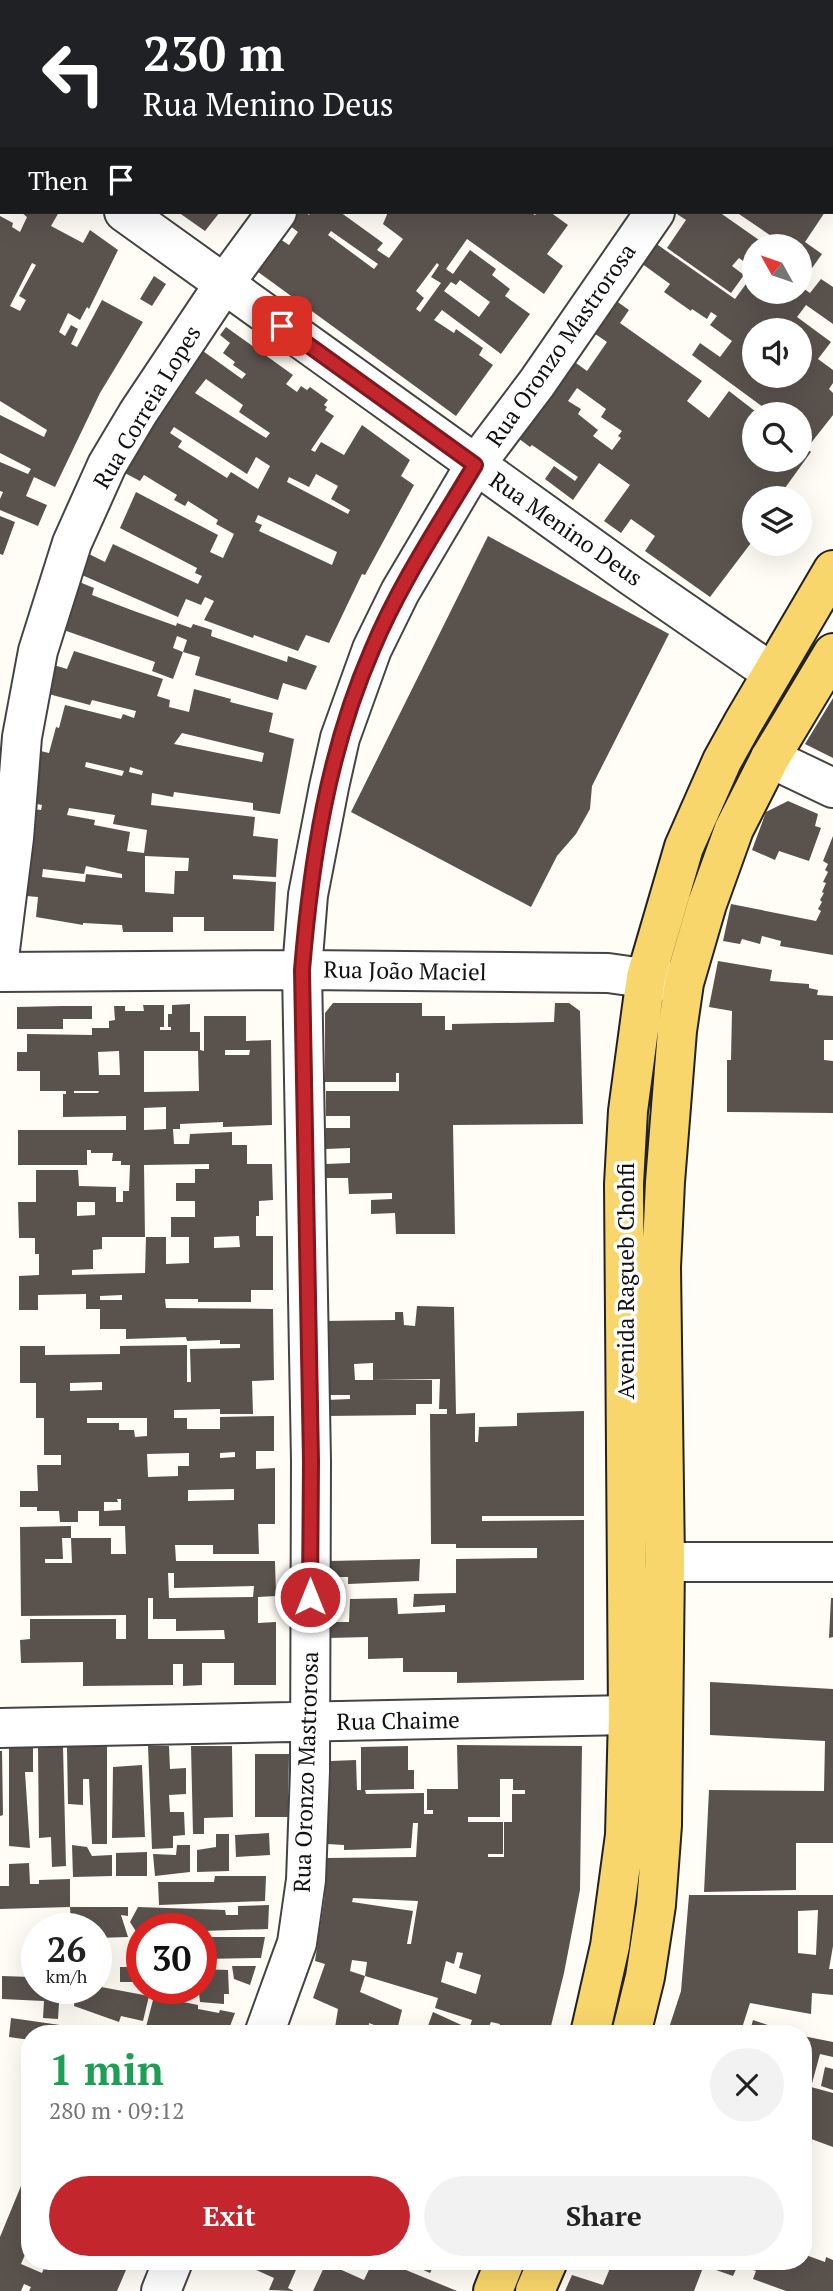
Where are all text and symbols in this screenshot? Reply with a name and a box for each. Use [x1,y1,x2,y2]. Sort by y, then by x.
text: 230 m [143,20,285,85]
icon: left [28,28,119,119]
text: Rua Menino Deus [143,83,394,125]
icon: arrive [102,161,140,199]
text: Then [28,163,88,197]
north arrow [742,234,812,304]
map controls [742,234,812,556]
street label: Rua Oronzo Mastrorosa [479,237,643,452]
pin [252,296,312,356]
icon: arrive [263,307,301,345]
button: sound [742,318,812,388]
street label: Rua Correia Lopes [86,319,208,494]
button: search [742,402,812,472]
street label: Rua Menino Deus [484,464,649,593]
button: layers [742,486,812,556]
street label: Rua João Maciel [323,954,487,987]
street label: Avenida Ragueb Chohfi [610,1162,641,1400]
position arrow [273,1560,347,1634]
street label: Rua Oronzo Mastrorosa [286,1651,325,1893]
street label: Rua Chaime [336,1704,460,1737]
speed limit sign: 30 [126,1913,217,2004]
text: 26 [47,1926,86,1972]
text: km/h [46,1964,87,1988]
text: 1 min [49,2041,164,2097]
button: close [710,2048,784,2122]
text: 280 m · 09:12 [49,2095,184,2126]
button: Exit [49,2176,410,2256]
button: Share [424,2176,784,2256]

